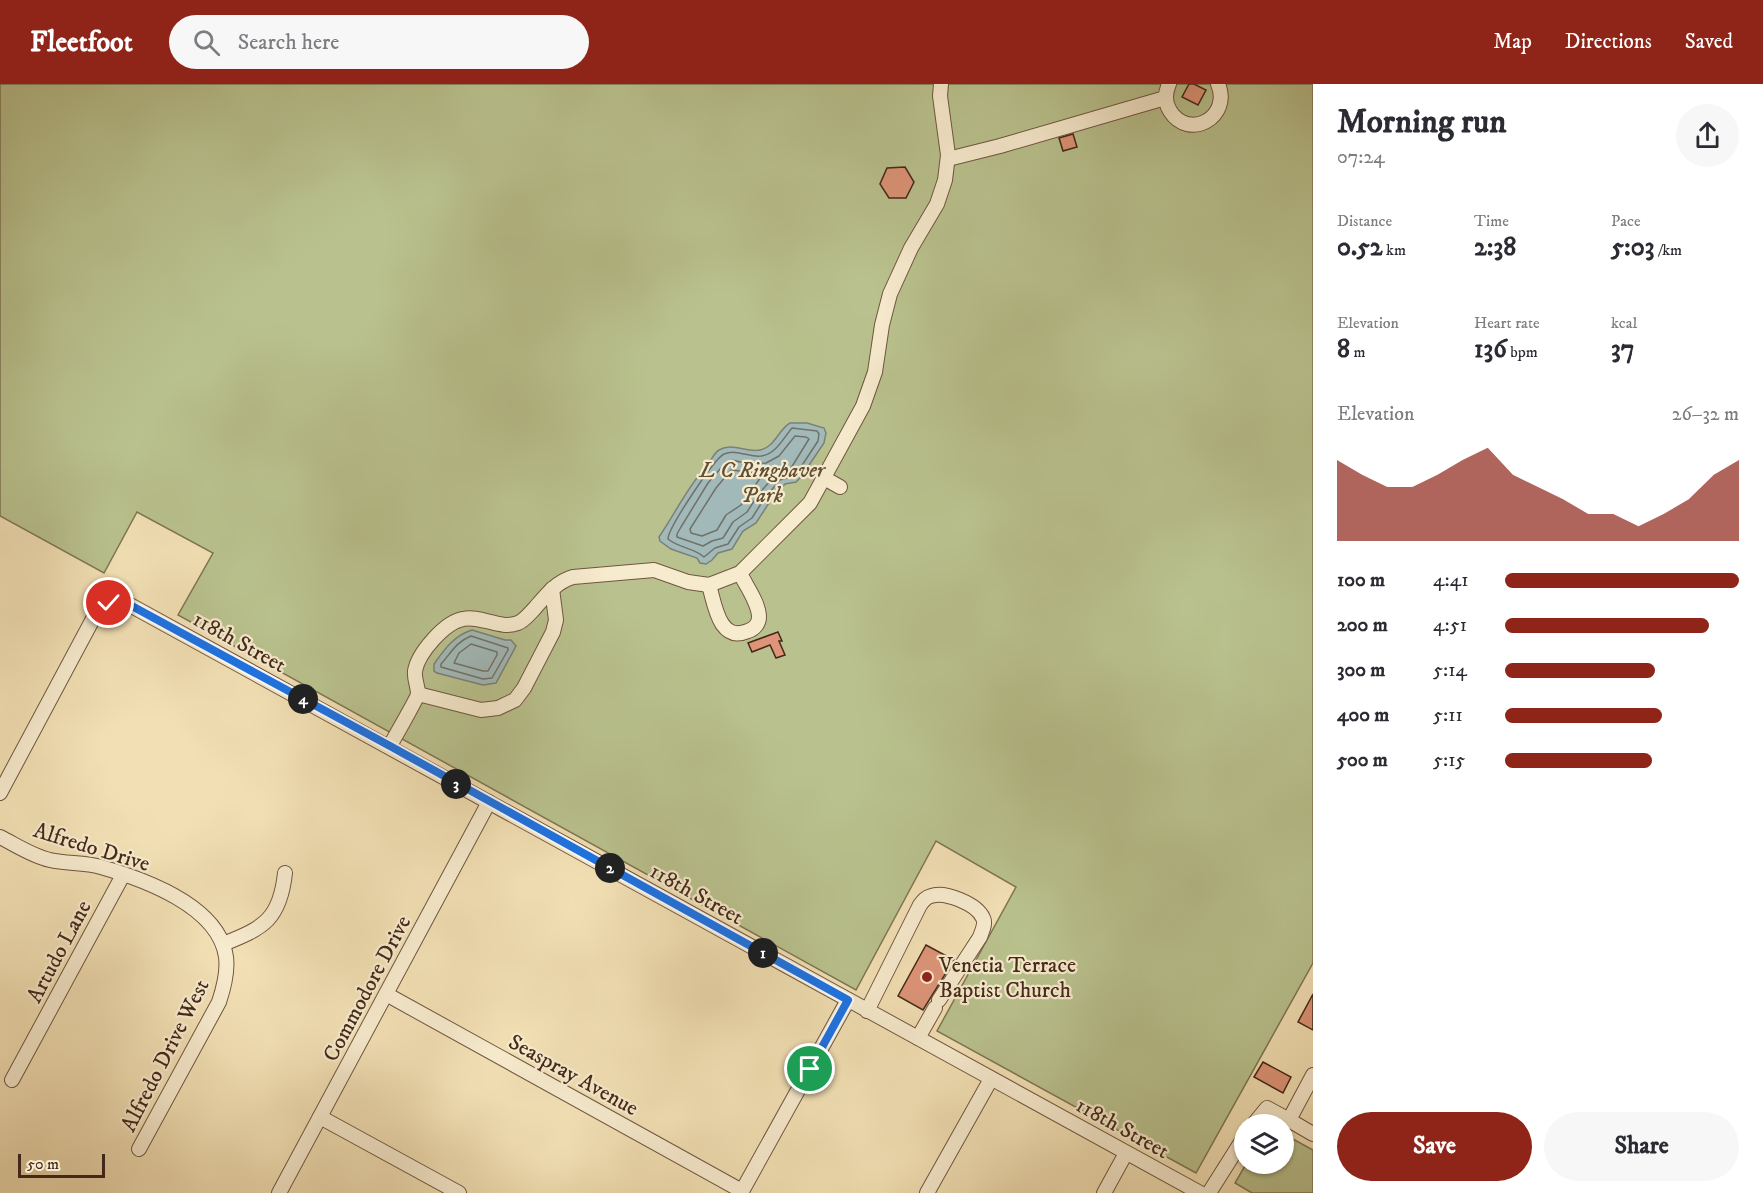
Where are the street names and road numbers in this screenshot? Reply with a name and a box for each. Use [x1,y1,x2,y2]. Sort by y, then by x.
street label: 118th Street [188,606,291,679]
street label: Alfredo Drive [30,817,153,878]
street label: 118th Street [645,858,748,931]
street label: Artudo Lane [21,896,98,1007]
street label: Commodore Drive [317,911,417,1066]
street label: Alfredo Drive West [115,975,215,1136]
street label: Seaspray Avenue [504,1029,643,1122]
street label: 118th Street [1071,1092,1174,1165]

